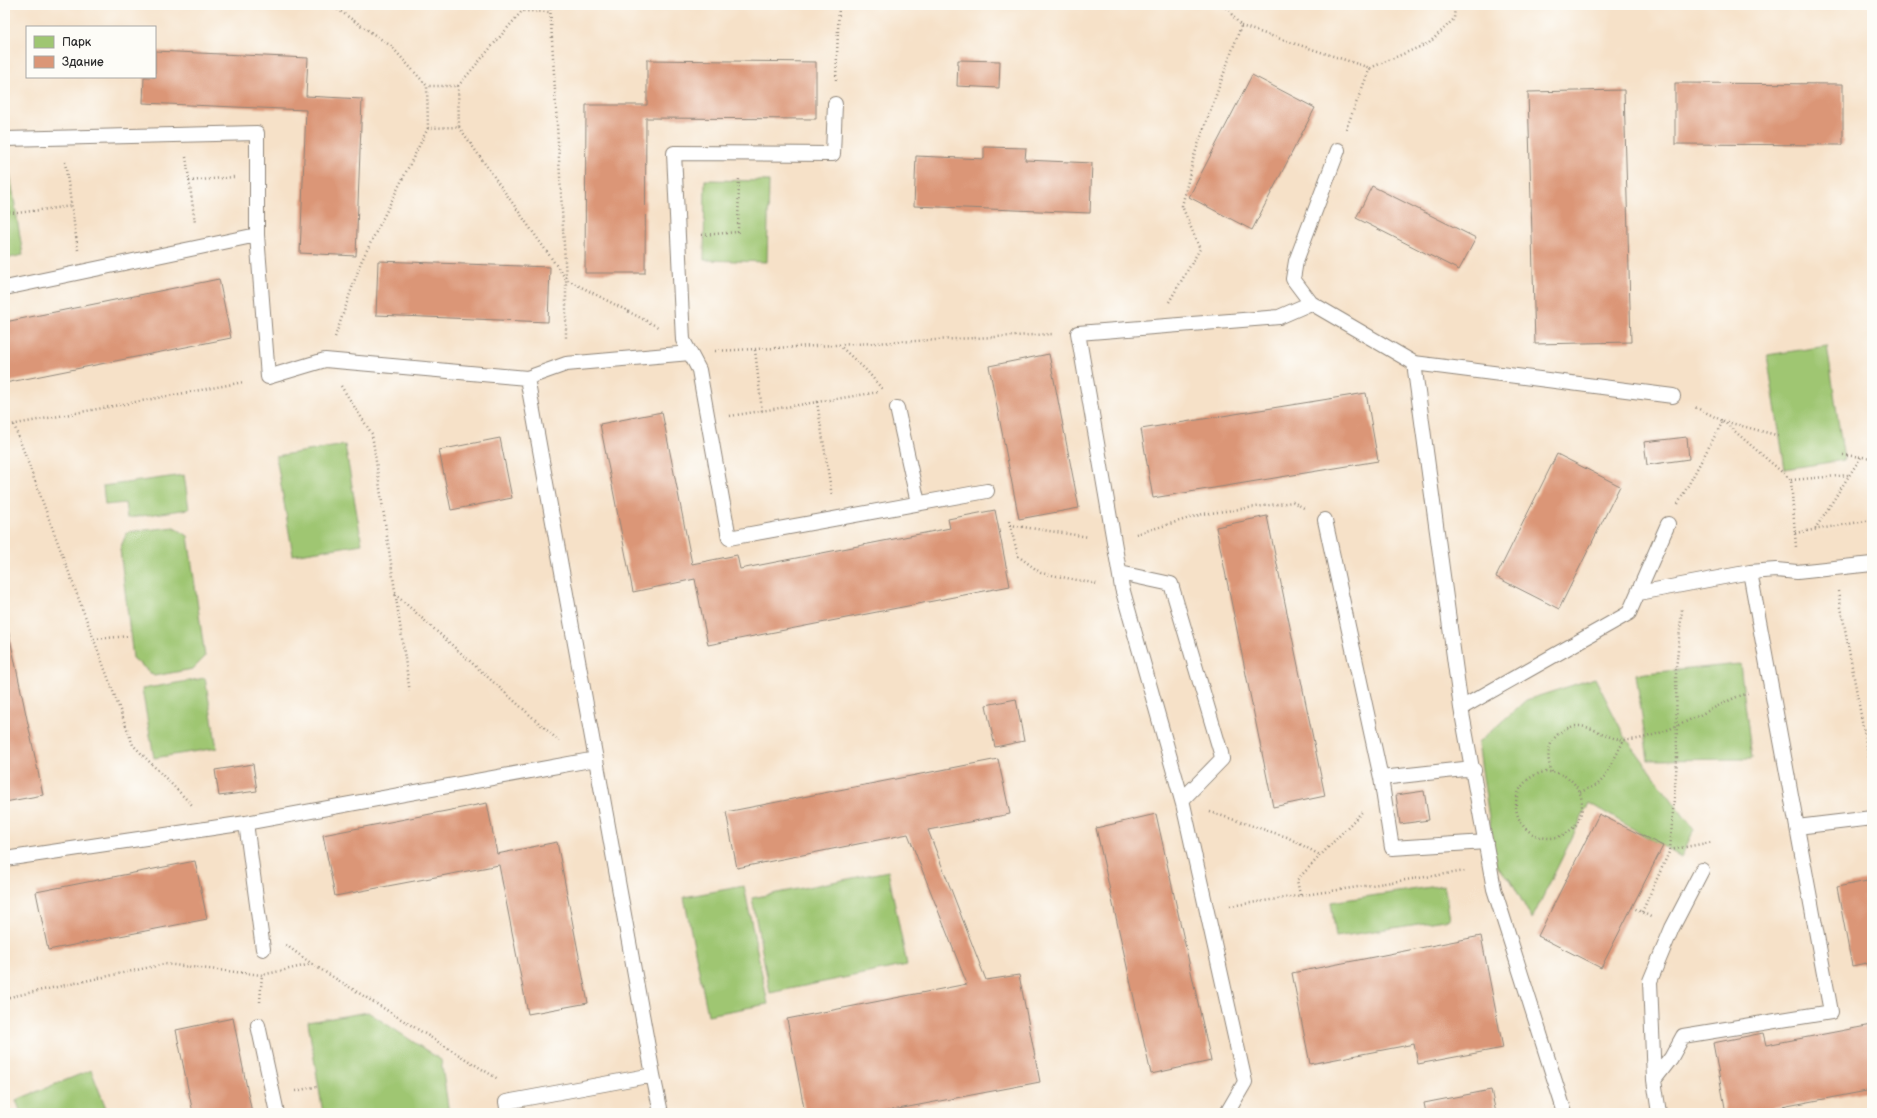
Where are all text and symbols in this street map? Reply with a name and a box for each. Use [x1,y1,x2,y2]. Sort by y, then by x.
legend [26,26,156,78]
text: Парк [62,35,92,50]
text: Здание [62,55,104,70]

